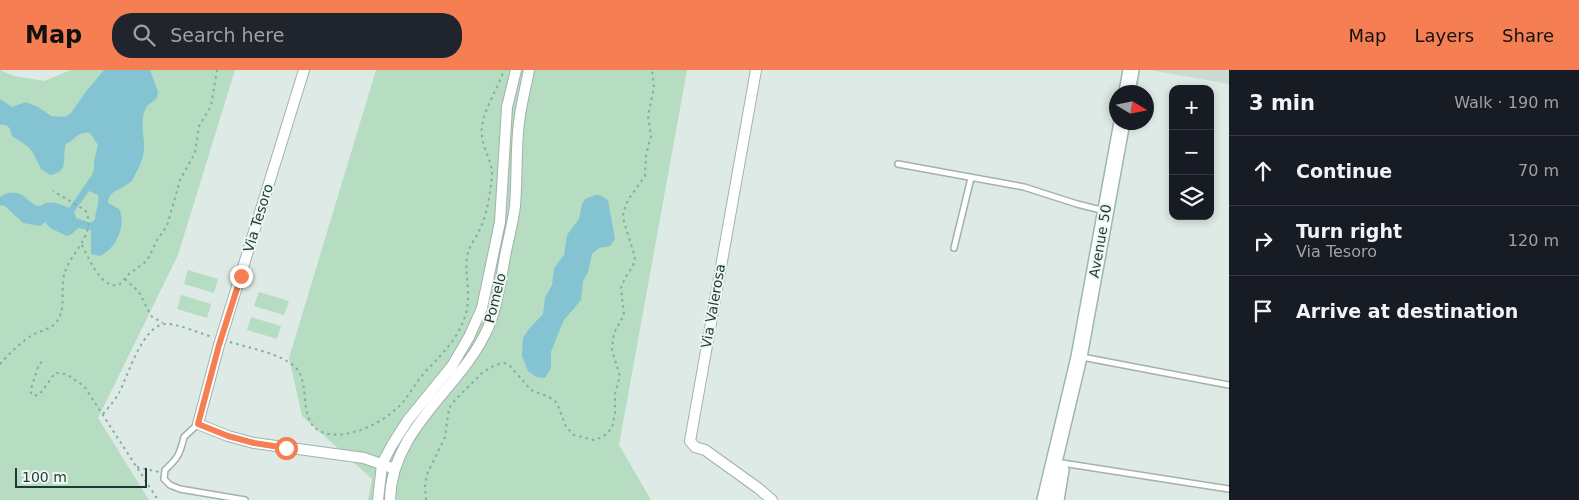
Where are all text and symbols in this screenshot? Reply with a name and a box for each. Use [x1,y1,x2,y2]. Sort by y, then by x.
search box [112,13,462,58]
text: Map [25,21,82,49]
icon: search [130,21,158,49]
text: Search here [170,24,284,46]
text: Map [1348,25,1386,46]
text: Layers [1414,25,1474,46]
text: Share [1502,25,1554,46]
north arrow [1109,85,1154,130]
map controls [1169,85,1214,220]
button: + [1169,85,1214,130]
text: 3 min [1249,91,1315,115]
text: Walk · 190 m [1454,93,1559,112]
button: − [1169,130,1214,175]
icon: ahead [1249,157,1277,185]
text: Continue [1296,160,1392,182]
text: 70 m [1518,161,1559,180]
button: layers [1169,175,1214,220]
street label: Via Tesoro [240,182,276,254]
street label: Avenue 50 [1086,203,1114,279]
text: Turn right [1296,220,1402,242]
icon: right [1249,227,1277,255]
text: 120 m [1508,231,1559,250]
text: Via Tesoro [1296,242,1377,261]
street label: Via Valerosa [698,262,728,350]
route end [230,265,253,288]
street label: Pomelo [481,271,509,325]
icon: arrive [1249,297,1277,325]
text: Arrive at destination [1296,300,1518,322]
route start [275,437,298,460]
scale bar [15,465,148,488]
text: 100 m [22,469,67,485]

